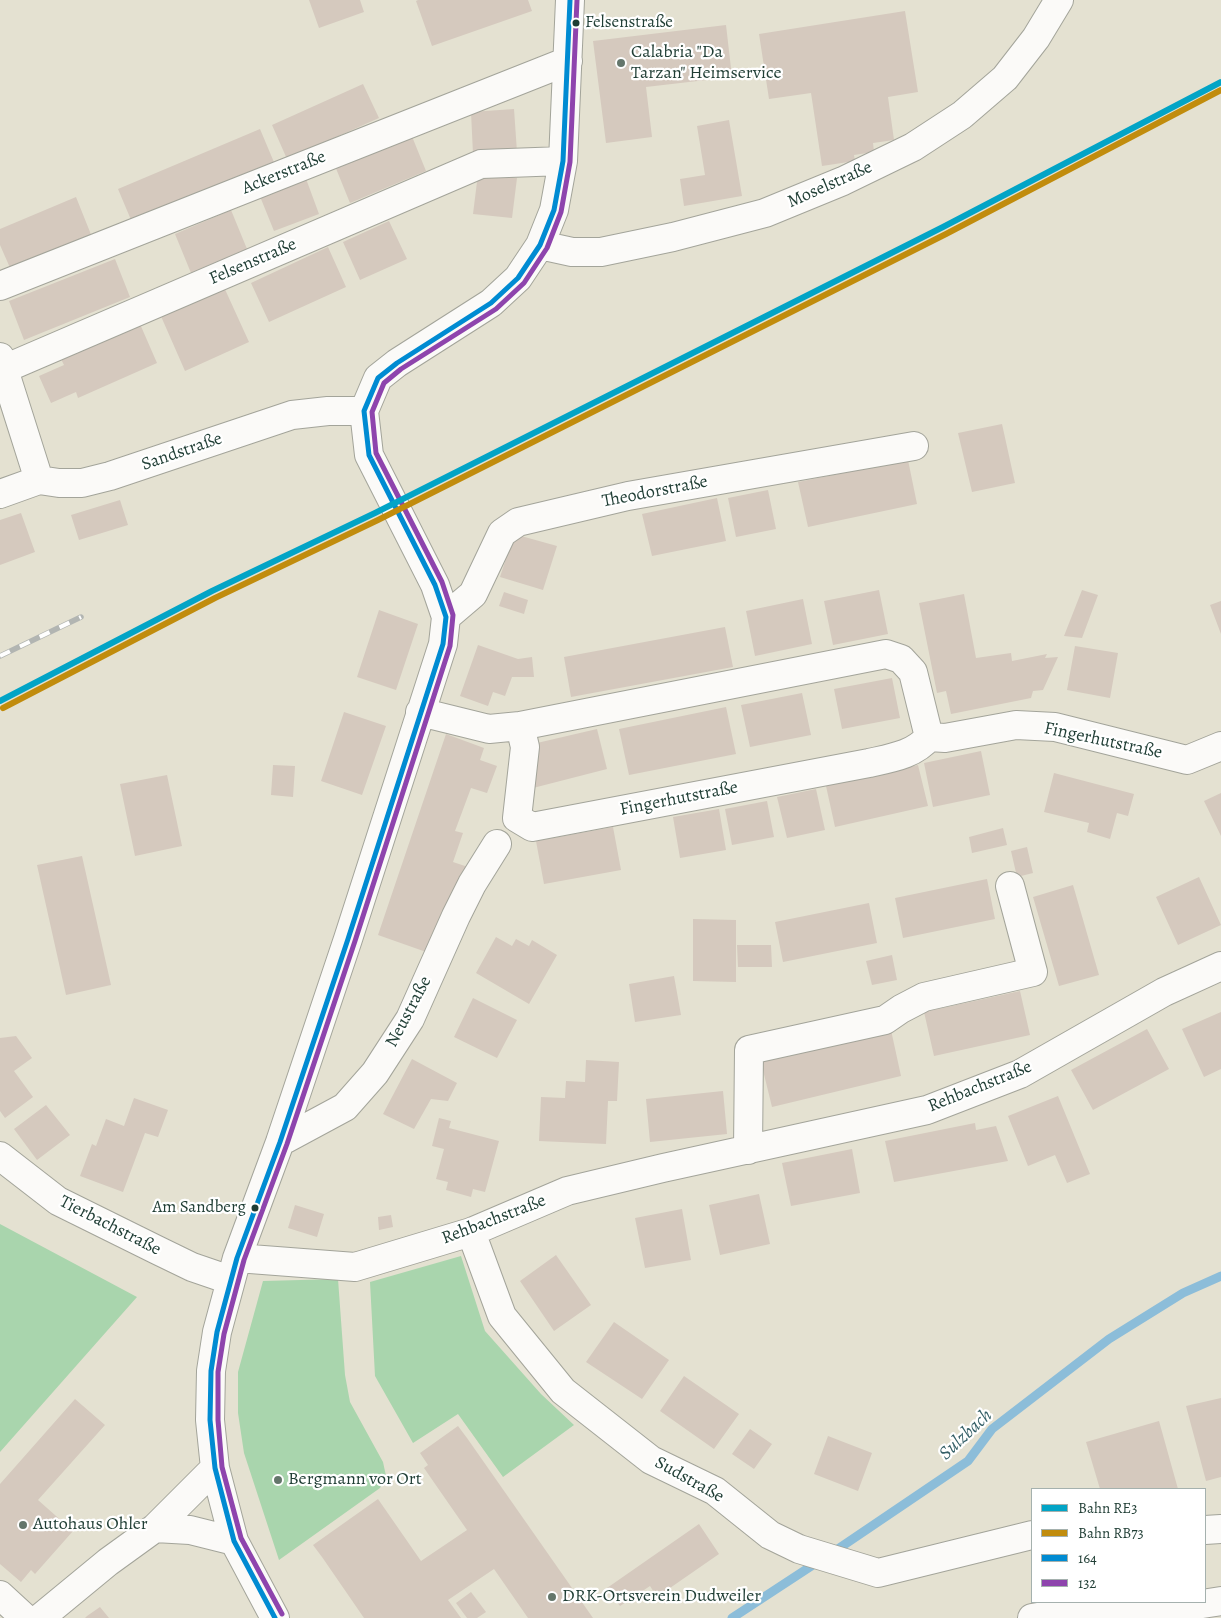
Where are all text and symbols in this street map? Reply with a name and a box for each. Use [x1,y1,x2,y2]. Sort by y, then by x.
place label: Felsenstraße [585,13,673,33]
marker: Felsenstraße [571,18,581,28]
place label: Calabria "Da Tarzan" Heimservice [631,42,782,84]
marker: Calabria "Da Tarzan" Heimservice [615,57,627,69]
street label: Ackerstraße [239,146,329,200]
street label: Moselstraße [784,157,876,213]
street label: Felsenstraße [206,234,300,290]
street label: Sandstraße [139,428,225,476]
street label: Theodorstraße [600,471,710,513]
street label: Fingerhutstraße [1042,718,1164,764]
street label: Fingerhutstraße [618,777,740,821]
street label: Neustraße [381,973,437,1051]
street label: Rehbachstraße [925,1056,1035,1118]
street label: Rehbachstraße [439,1190,549,1250]
street label: Tierbachstraße [56,1191,164,1261]
place label: Am Sandberg [153,1198,246,1218]
marker: Am Sandberg [250,1203,260,1213]
water label: Sulzbach [935,1405,997,1465]
street label: Sudstraße [651,1452,727,1508]
place label: Bergmann vor Ort [288,1469,422,1491]
marker: Bergmann vor Ort [272,1474,284,1486]
legend [1031,1488,1206,1603]
text: Bahn RE3 [1078,1498,1137,1518]
place label: Autohaus Ohler [33,1514,148,1536]
marker: Autohaus Ohler [17,1519,29,1531]
text: Bahn RB73 [1078,1523,1144,1543]
text: 164 [1078,1548,1097,1568]
text: 132 [1078,1573,1097,1593]
place label: DRK-Ortsverein Dudweiler [562,1586,761,1608]
marker: DRK-Ortsverein Dudweiler [546,1591,558,1603]

